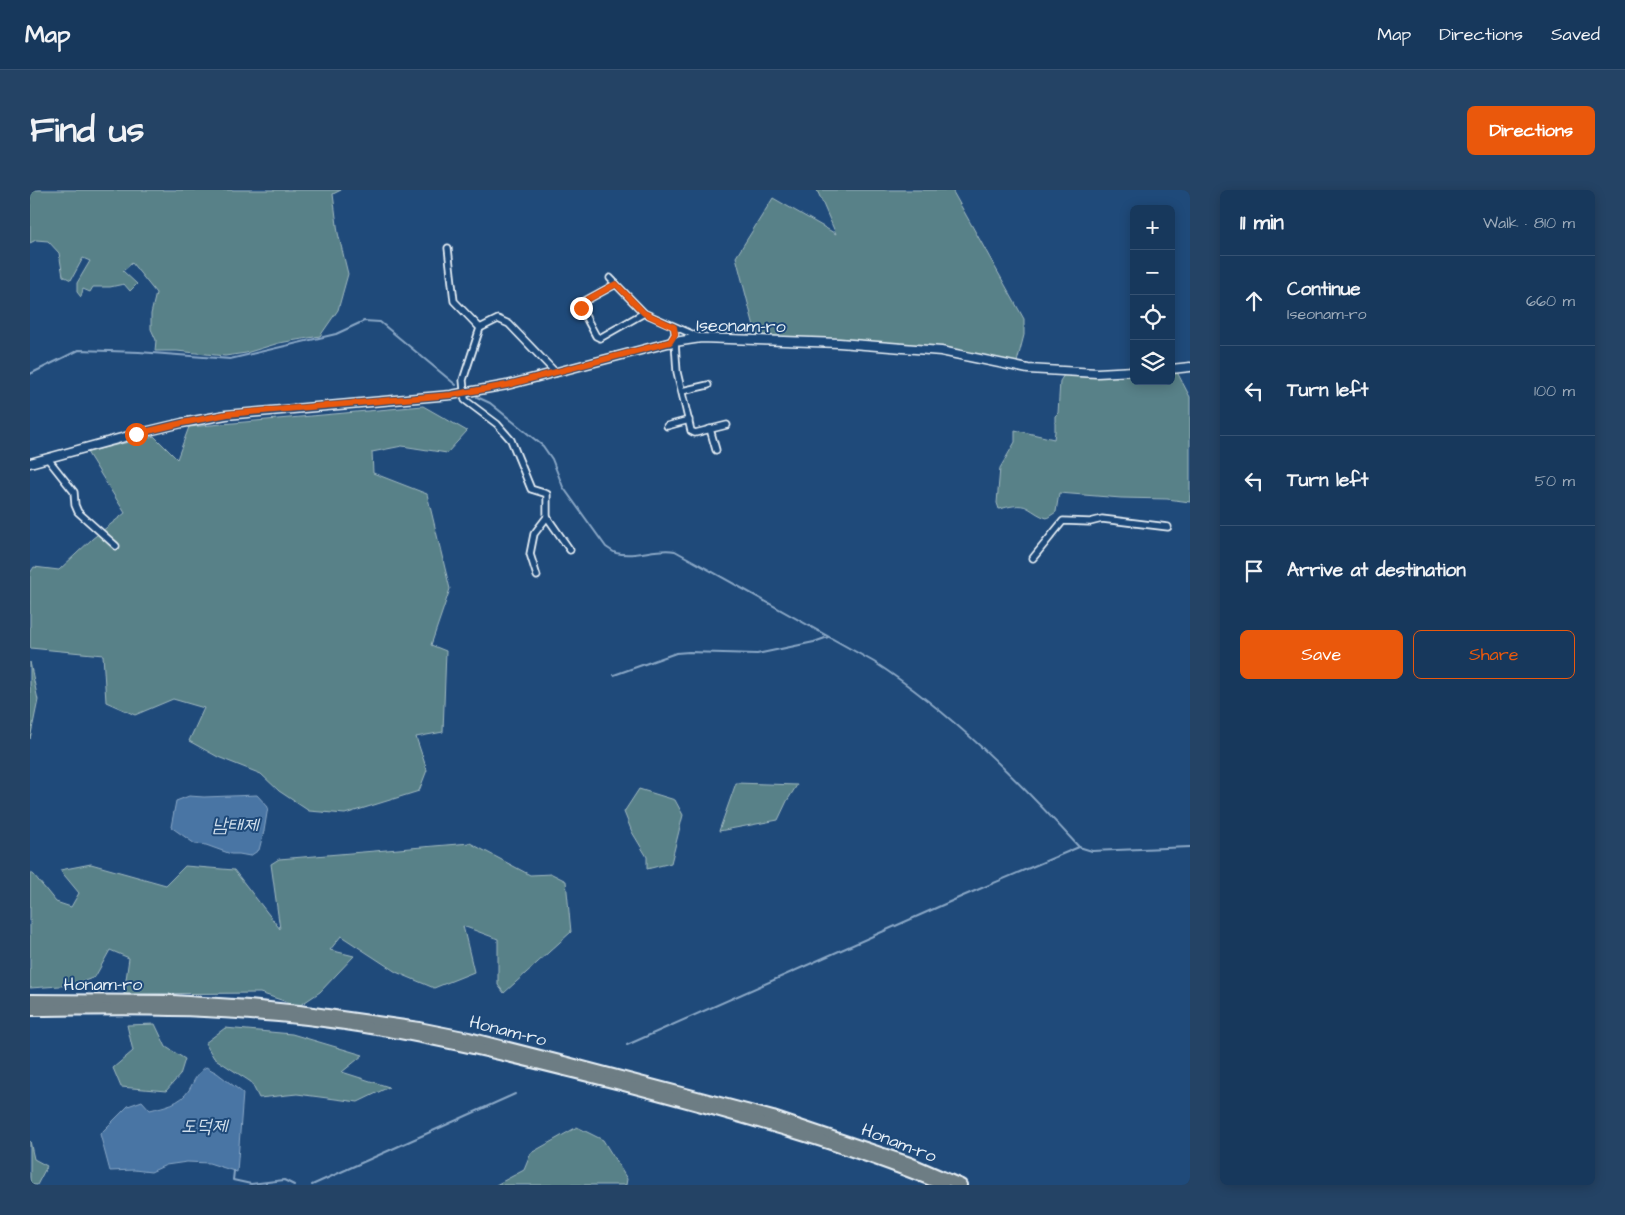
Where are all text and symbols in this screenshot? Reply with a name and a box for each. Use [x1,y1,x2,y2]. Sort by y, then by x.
text: Map [25,18,70,52]
text: Map [1377,22,1411,47]
text: Directions [1439,22,1523,47]
text: Saved [1551,22,1600,47]
text: Find us [30,106,144,155]
button: Directions [1467,106,1595,155]
map controls [1130,205,1175,385]
button: + [1130,205,1175,250]
text: 11 min [1240,208,1284,237]
text: Walk · 810 m [1483,212,1575,234]
button: − [1130,250,1175,295]
text: Continue [1287,276,1361,303]
icon: ahead [1240,287,1268,315]
text: 660 m [1526,290,1575,312]
button: locate [1130,295,1175,340]
route end [570,297,593,320]
text: Iseonam-ro [1287,303,1367,325]
street label: Iseonam-ro [696,313,786,339]
button: layers [1130,340,1175,385]
icon: left [1240,377,1268,405]
text: Turn left [1287,377,1368,404]
text: 100 m [1534,380,1575,402]
route start [125,423,148,446]
icon: left [1240,467,1268,495]
text: Turn left [1287,467,1368,494]
text: 50 m [1535,470,1575,492]
icon: arrive [1240,557,1268,585]
text: Arrive at destination [1287,557,1466,584]
button: Save [1240,630,1403,679]
button: Share [1413,630,1575,679]
water label: 남태제 [212,812,261,839]
street label: Honam-ro [64,972,142,997]
street label: Honam-ro [467,1009,549,1053]
water label: 도덕제 [181,1113,230,1140]
street label: Honam-ro [858,1117,940,1169]

